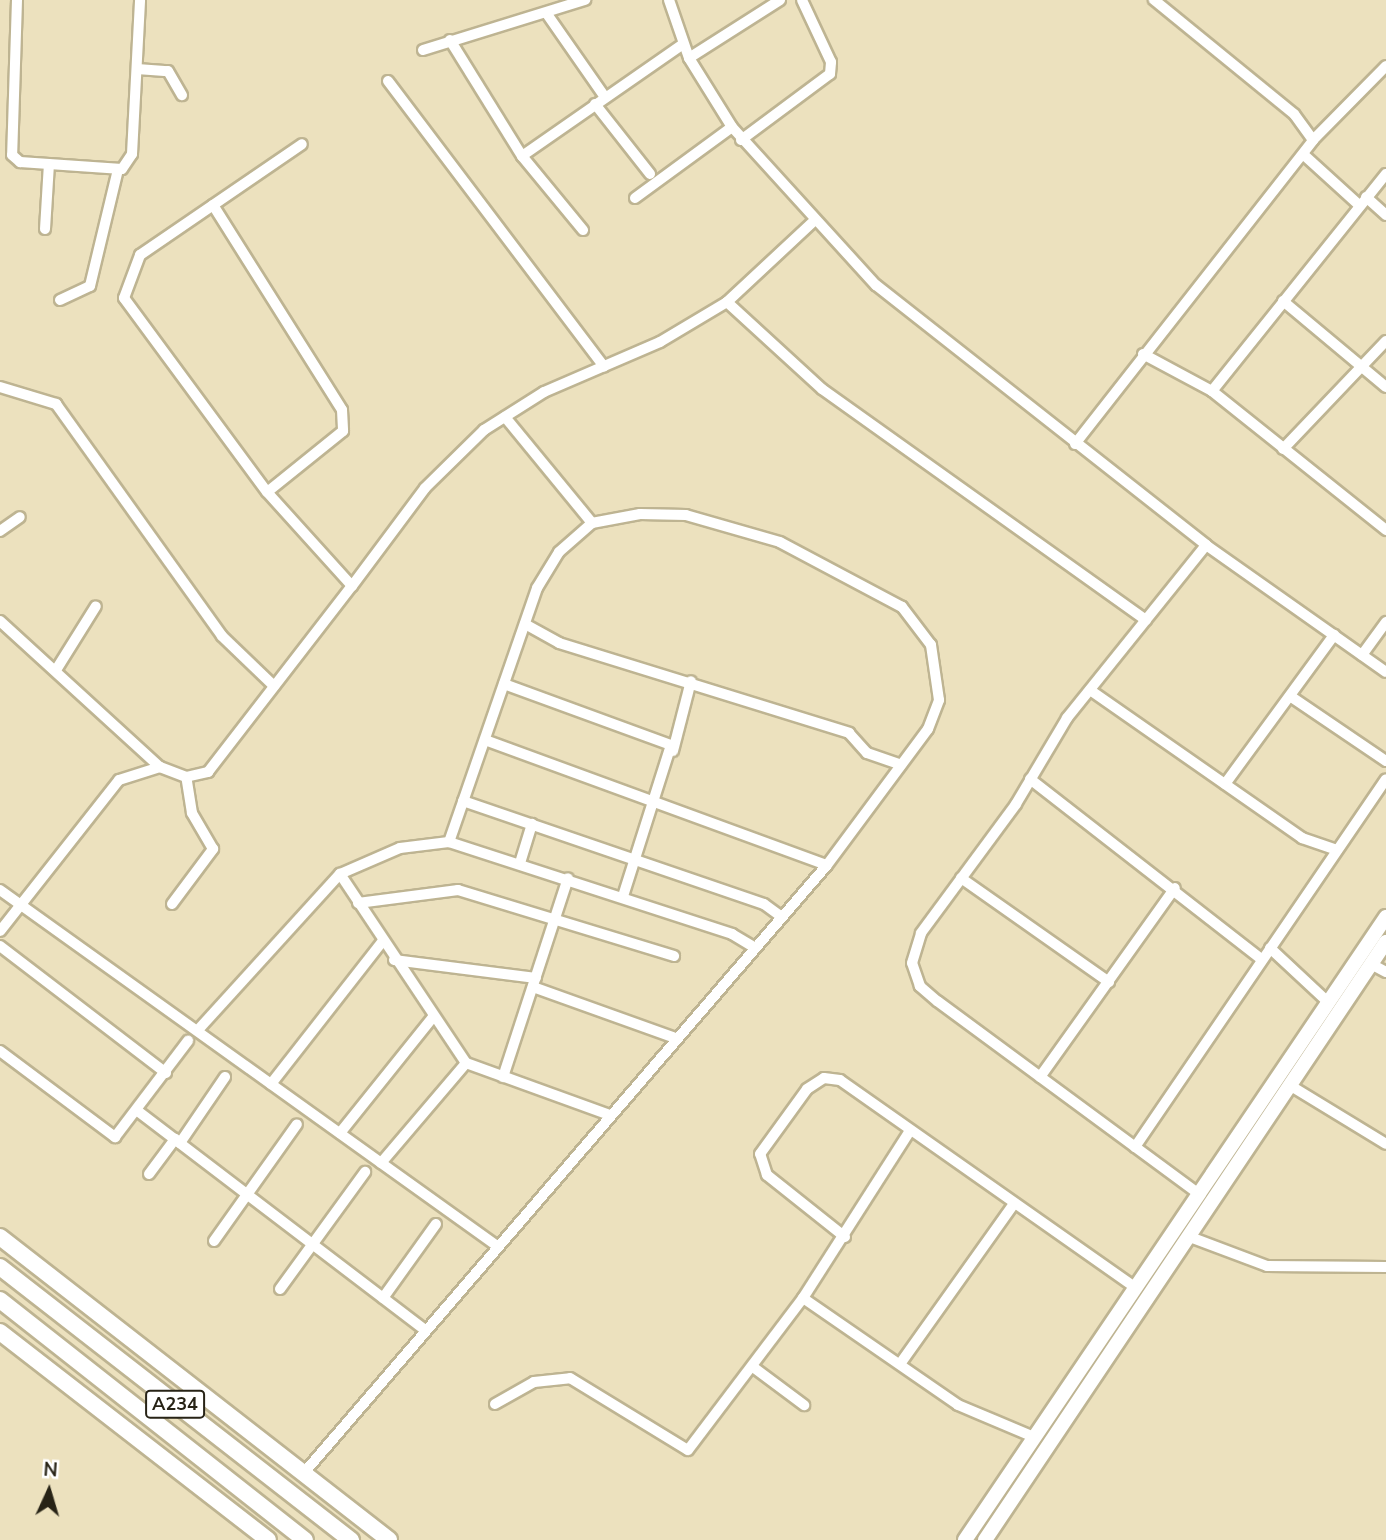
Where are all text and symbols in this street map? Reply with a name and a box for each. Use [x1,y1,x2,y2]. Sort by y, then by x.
road number: A234 [144,1390,206,1419]
north arrow [14,1456,84,1526]
text: N [42,1457,58,1484]

